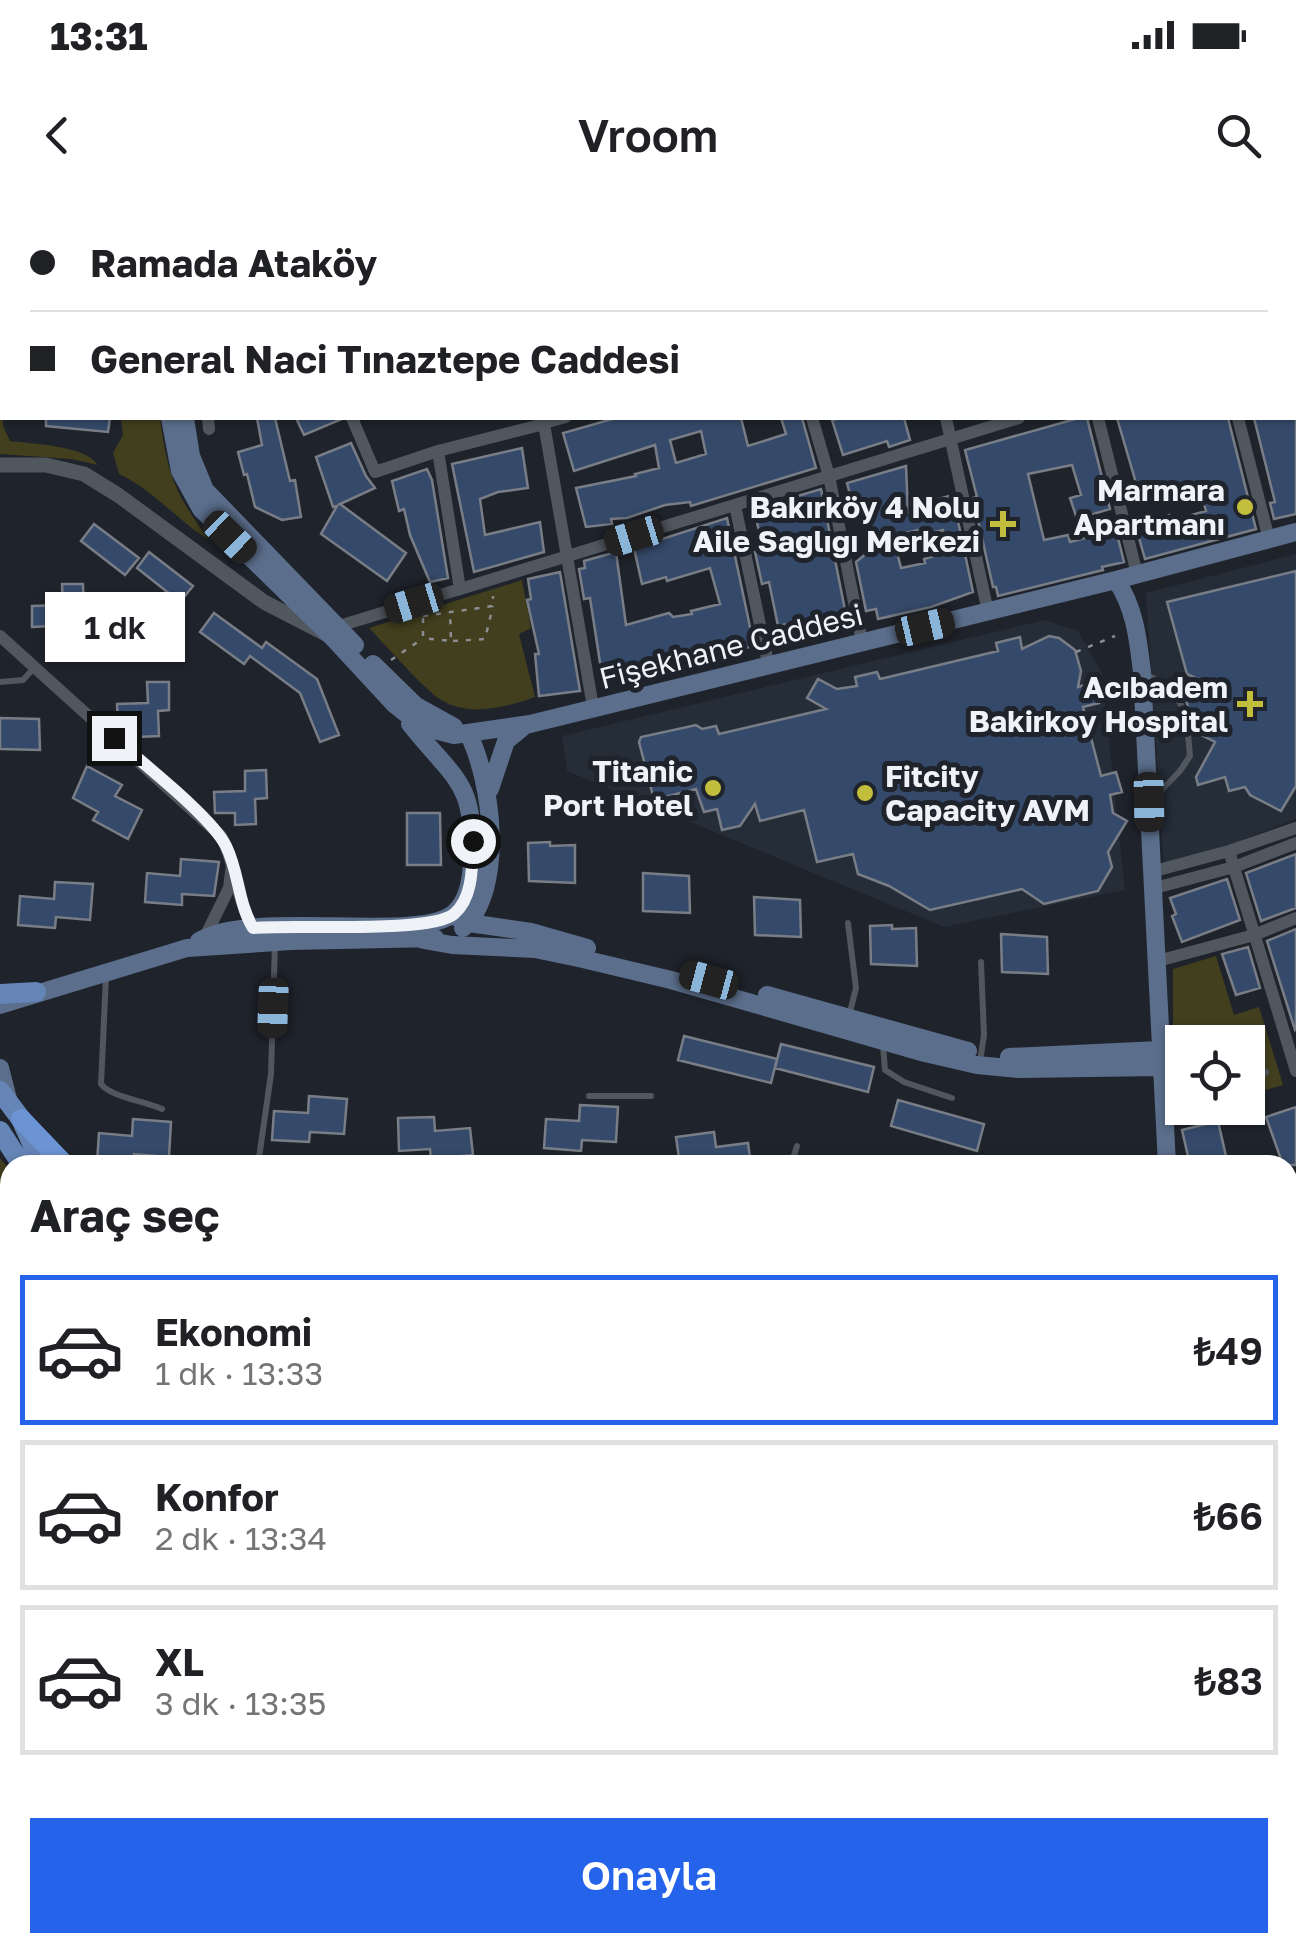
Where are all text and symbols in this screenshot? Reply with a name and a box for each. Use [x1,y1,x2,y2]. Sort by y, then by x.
text: 13:31 [50,13,148,58]
icon: back [30,108,85,163]
text: Vroom [578,108,718,162]
icon: search [1211,108,1266,163]
text: Ramada Ataköy [90,240,377,285]
text: General Naci Tınaztepe Caddesi [90,336,680,381]
place label: Marmara Apartmanı [1074,472,1225,542]
place label: Bakırköy 4 Nolu Aile Sağlığı Merkezi [693,489,980,559]
marker: Marmara Apartmanı [1234,496,1256,518]
car [198,505,262,569]
marker: Bakırköy 4 Nolu Aile Sağlığı Merkezi [990,511,1016,537]
car [601,513,667,559]
car [381,580,447,626]
callout: 1 dk [44,593,184,663]
street label: Fişekhane Caddesi [595,596,867,696]
car [892,606,958,648]
text: 1 dk [84,608,146,646]
place label: Acıbadem Bakirkoy Hospital [969,669,1228,739]
marker: Acıbadem Bakirkoy Hospital [1237,691,1263,717]
route end [92,716,137,761]
place label: Titanic Port Hotel [543,753,693,823]
place label: Fitcity Capacity AVM [885,758,1090,828]
car [1133,772,1165,832]
marker: Titanic Port Hotel [702,777,724,799]
marker: Fitcity Capacity AVM [854,782,876,804]
route start [451,819,496,864]
car [676,958,742,1002]
car [257,977,289,1039]
map controls [1165,1025,1265,1125]
button: locate [1165,1025,1265,1125]
text: Araç seç [30,1188,220,1242]
icon: car [35,1305,125,1395]
text: Ekonomi [155,1309,312,1354]
text: ₺49 [1194,1328,1263,1373]
text: 1 dk · 13:33 [155,1354,323,1392]
icon: car [35,1470,125,1560]
text: Konfor [155,1474,279,1519]
text: ₺66 [1194,1493,1263,1538]
text: 2 dk · 13:34 [155,1519,327,1557]
icon: car [35,1635,125,1725]
text: XL [155,1639,204,1684]
text: ₺83 [1194,1658,1263,1703]
text: 3 dk · 13:35 [155,1684,326,1722]
button: Onayla [30,1818,1268,1933]

